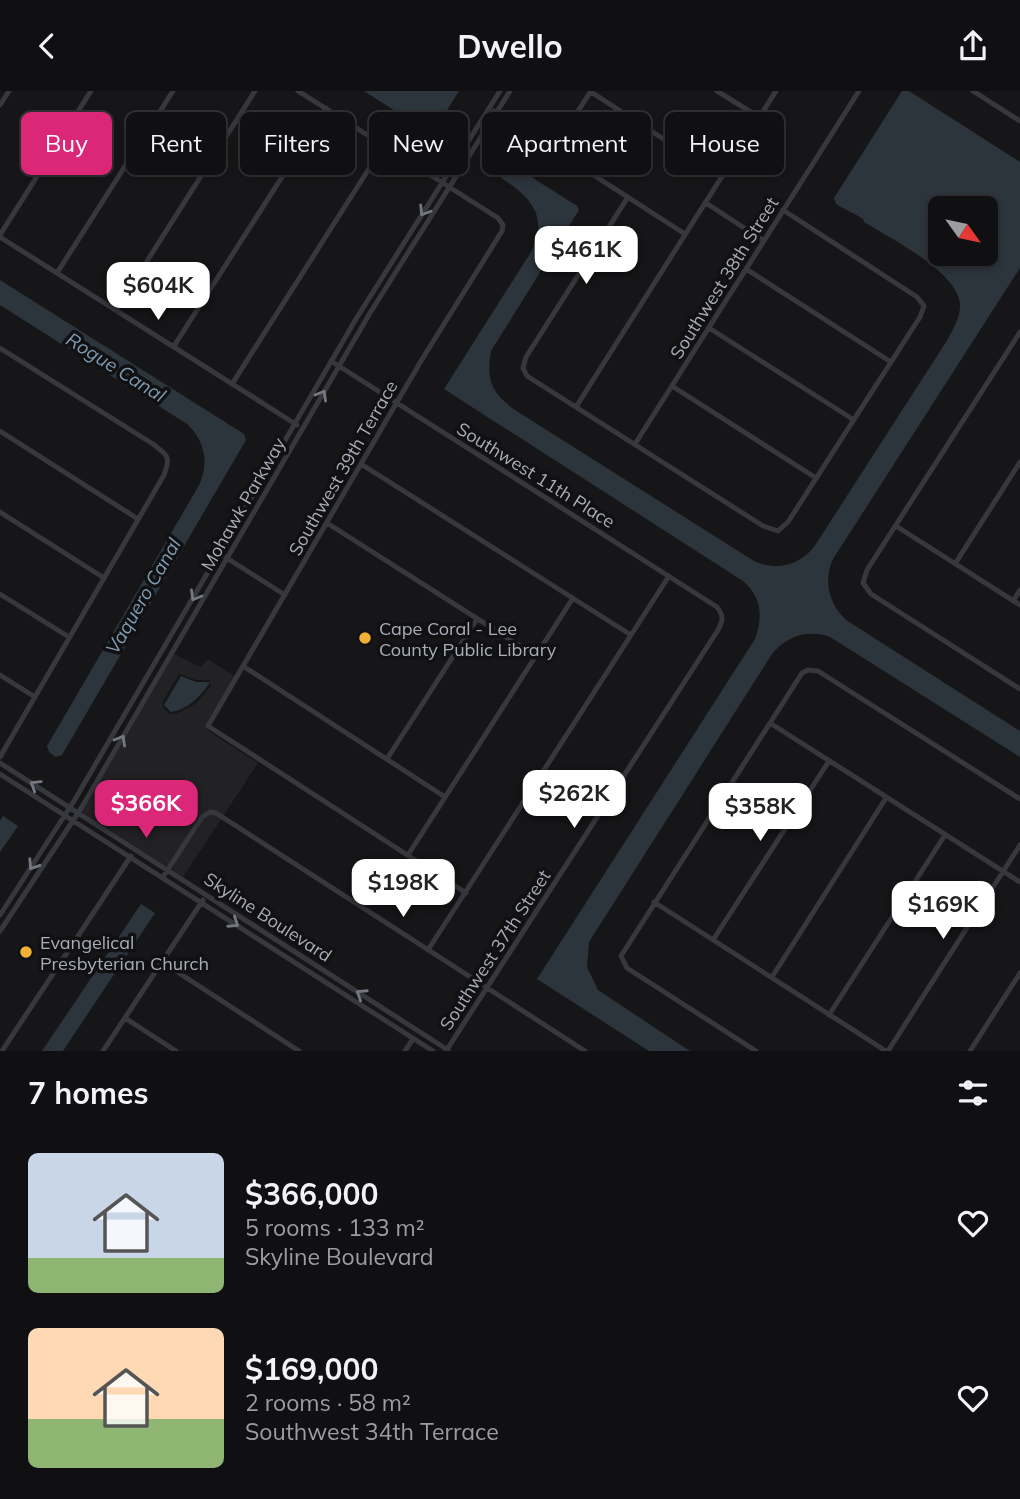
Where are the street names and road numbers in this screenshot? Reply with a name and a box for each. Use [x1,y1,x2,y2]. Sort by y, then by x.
street label: Southwest 38th Street [665,193,783,363]
street label: Southwest 39th Terrace [283,376,403,560]
street label: Southwest 11th Place [453,417,619,533]
street label: Mohawk Parkway [196,433,291,575]
street label: Southwest 37th Street [435,865,555,1035]
street label: Skyline Boulevard [200,867,336,967]

